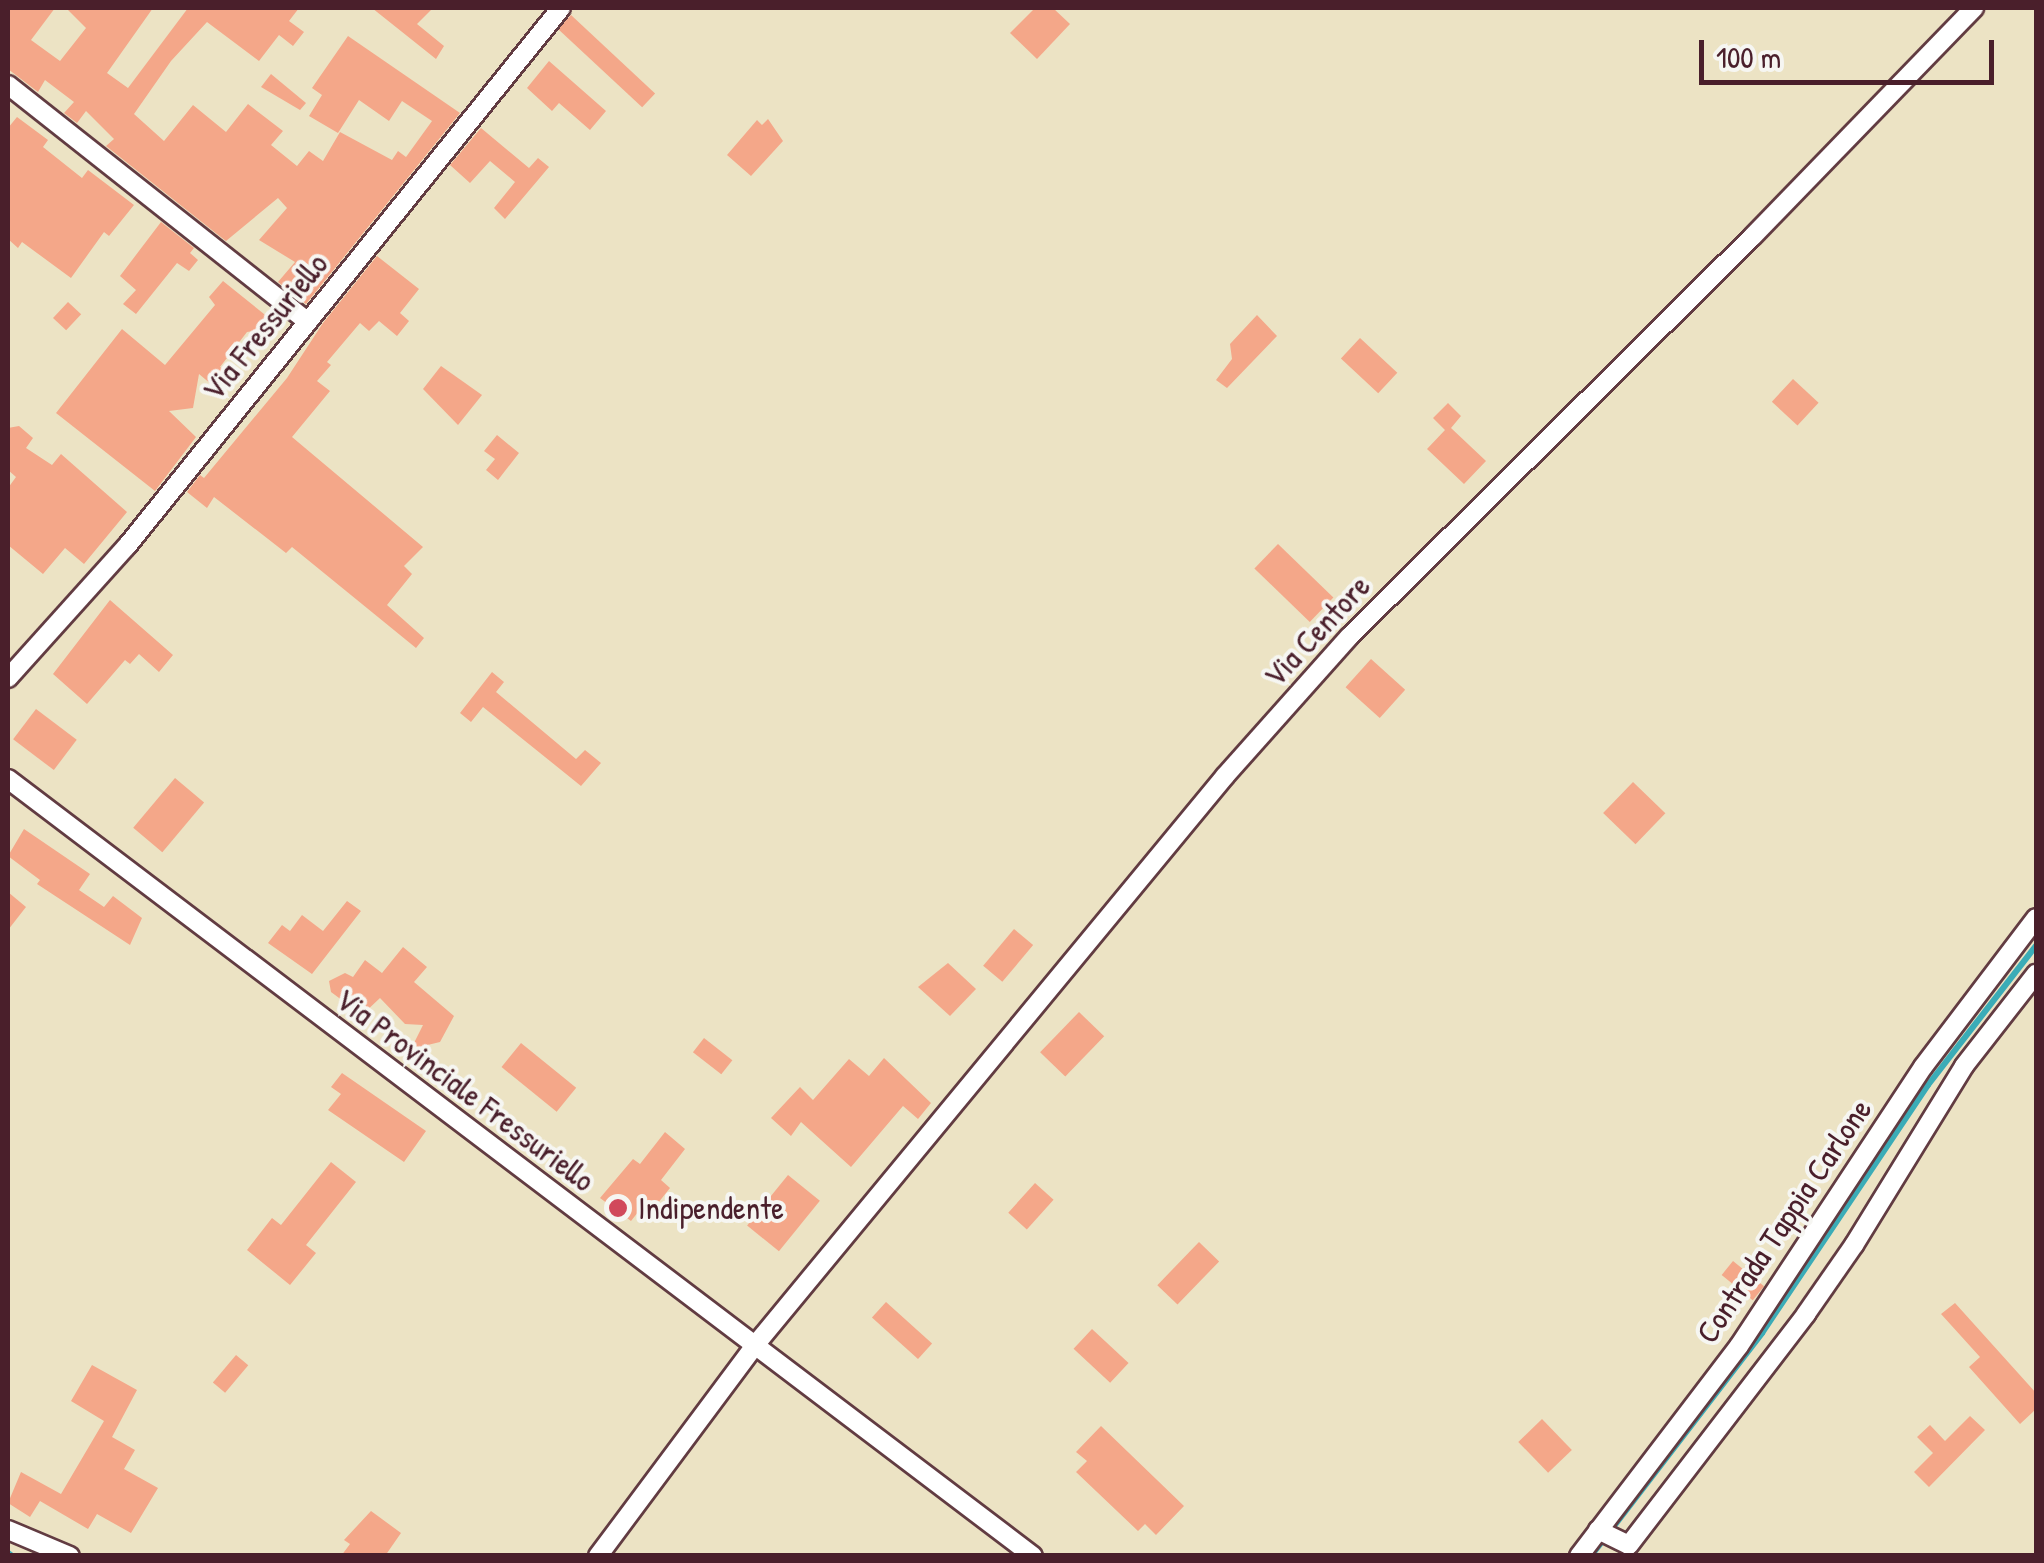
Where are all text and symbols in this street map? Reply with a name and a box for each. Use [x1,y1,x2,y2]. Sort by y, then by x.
scale bar [1704,20,1999,82]
text: 100 m [1716,37,1781,77]
street label: Via Fressuriello [194,246,336,408]
street label: Via Centore [1256,567,1378,695]
street label: Via Provinciale Fressuriello [328,980,602,1200]
street label: Contrada Tappia Carlone [1688,1092,1880,1350]
place label: Indipendente [638,1189,784,1227]
marker: Indipendente [607,1197,629,1219]

